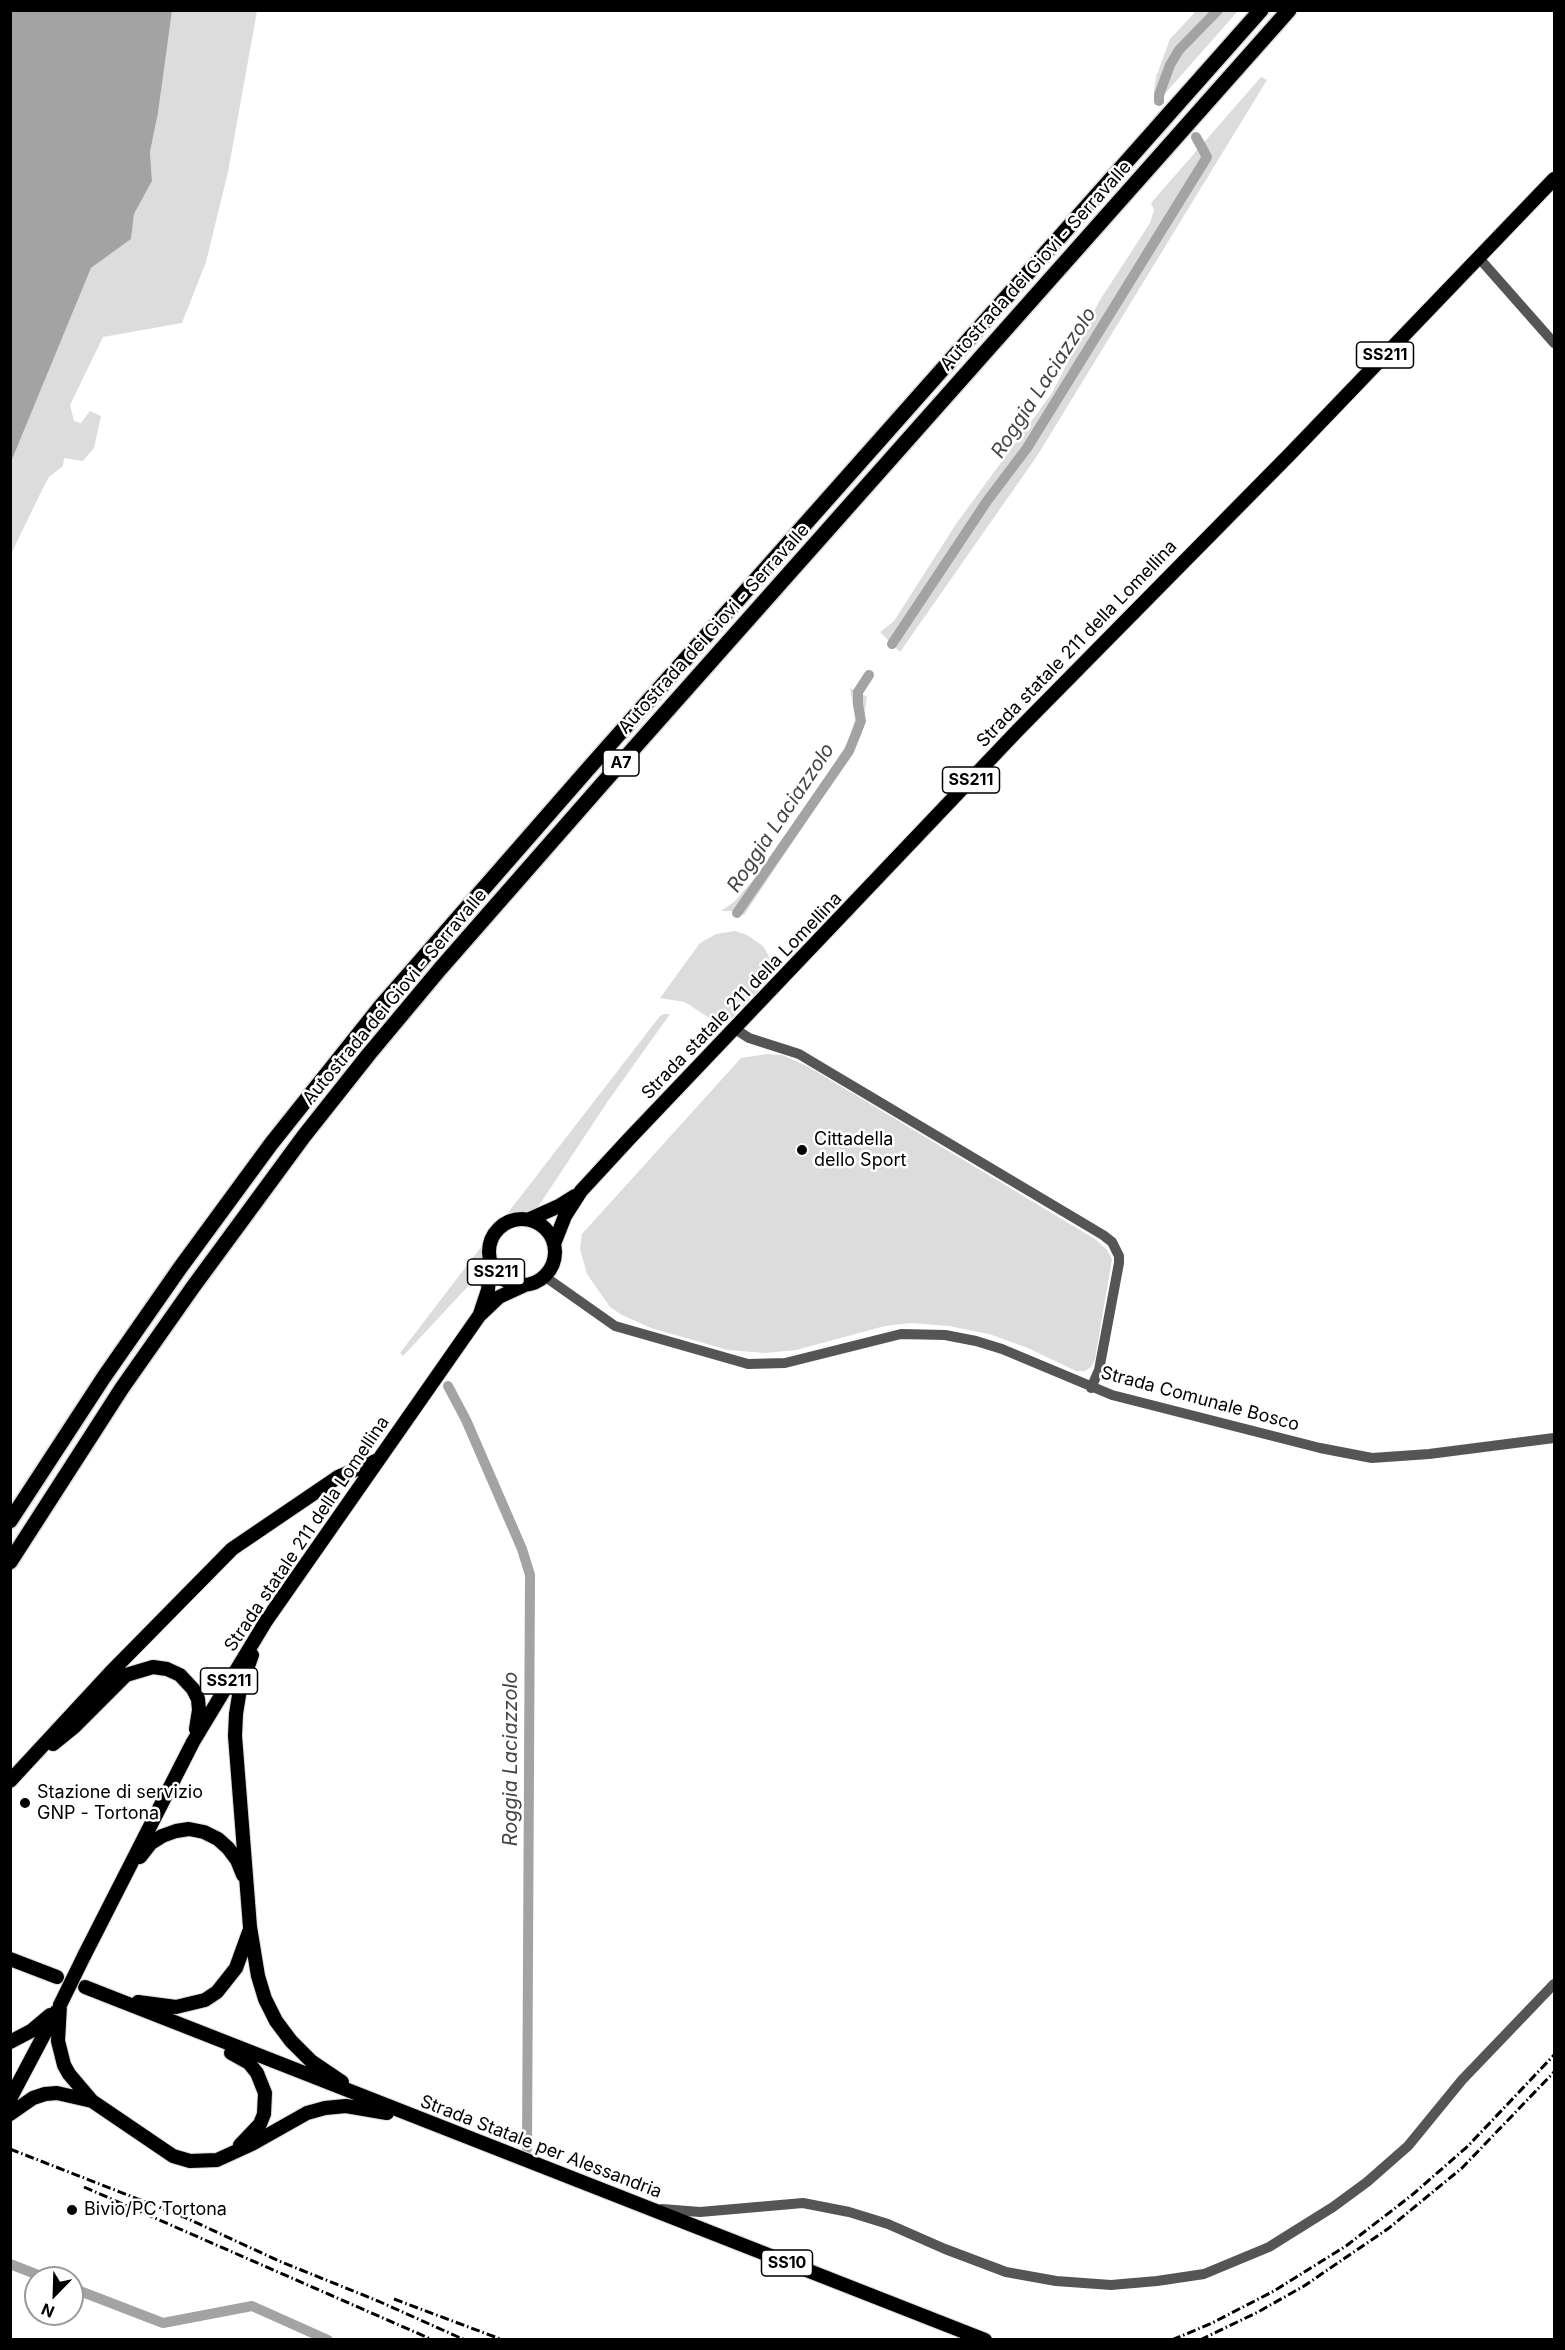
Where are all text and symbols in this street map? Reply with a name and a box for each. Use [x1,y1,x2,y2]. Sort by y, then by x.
street label: Autostrada dei Giovi - Serravalle [936,157,1136,375]
water label: Roggia Laciazzolo [986,303,1102,463]
road number: SS211 [1356,342,1414,368]
street label: Autostrada dei Giovi - Serravalle [614,520,814,738]
street label: Strada statale 211 della Lomellina [972,536,1182,752]
water label: Roggia Laciazzolo [722,739,840,897]
road number: A7 [603,750,639,776]
road number: SS211 [942,767,1000,793]
street label: Autostrada dei Giovi - Serravalle [298,885,492,1109]
street label: Strada statale 211 della Lomellina [637,888,847,1104]
place label: Cittadella dello Sport [814,1129,906,1172]
marker: Cittadella dello Sport [795,1143,809,1157]
road number: SS211 [468,1259,524,1285]
street label: Strada Comunale Bosco [1098,1362,1302,1436]
street label: Strada statale 211 della Lomellina [220,1412,394,1656]
road number: SS211 [200,1668,258,1694]
water label: Roggia Laciazzolo [499,1672,523,1846]
place label: Stazione di servizio GNP - Tortona [37,1782,203,1824]
marker: Stazione di servizio GNP - Tortona [18,1796,32,1810]
street label: Strada Statale per Alessandria [417,2091,665,2203]
place label: Bivio/PC Tortona [84,2199,227,2221]
marker: Bivio/PC Tortona [65,2203,79,2217]
road number: SS10 [762,2250,812,2276]
north arrow [24,2266,84,2326]
text: N [38,2299,57,2322]

